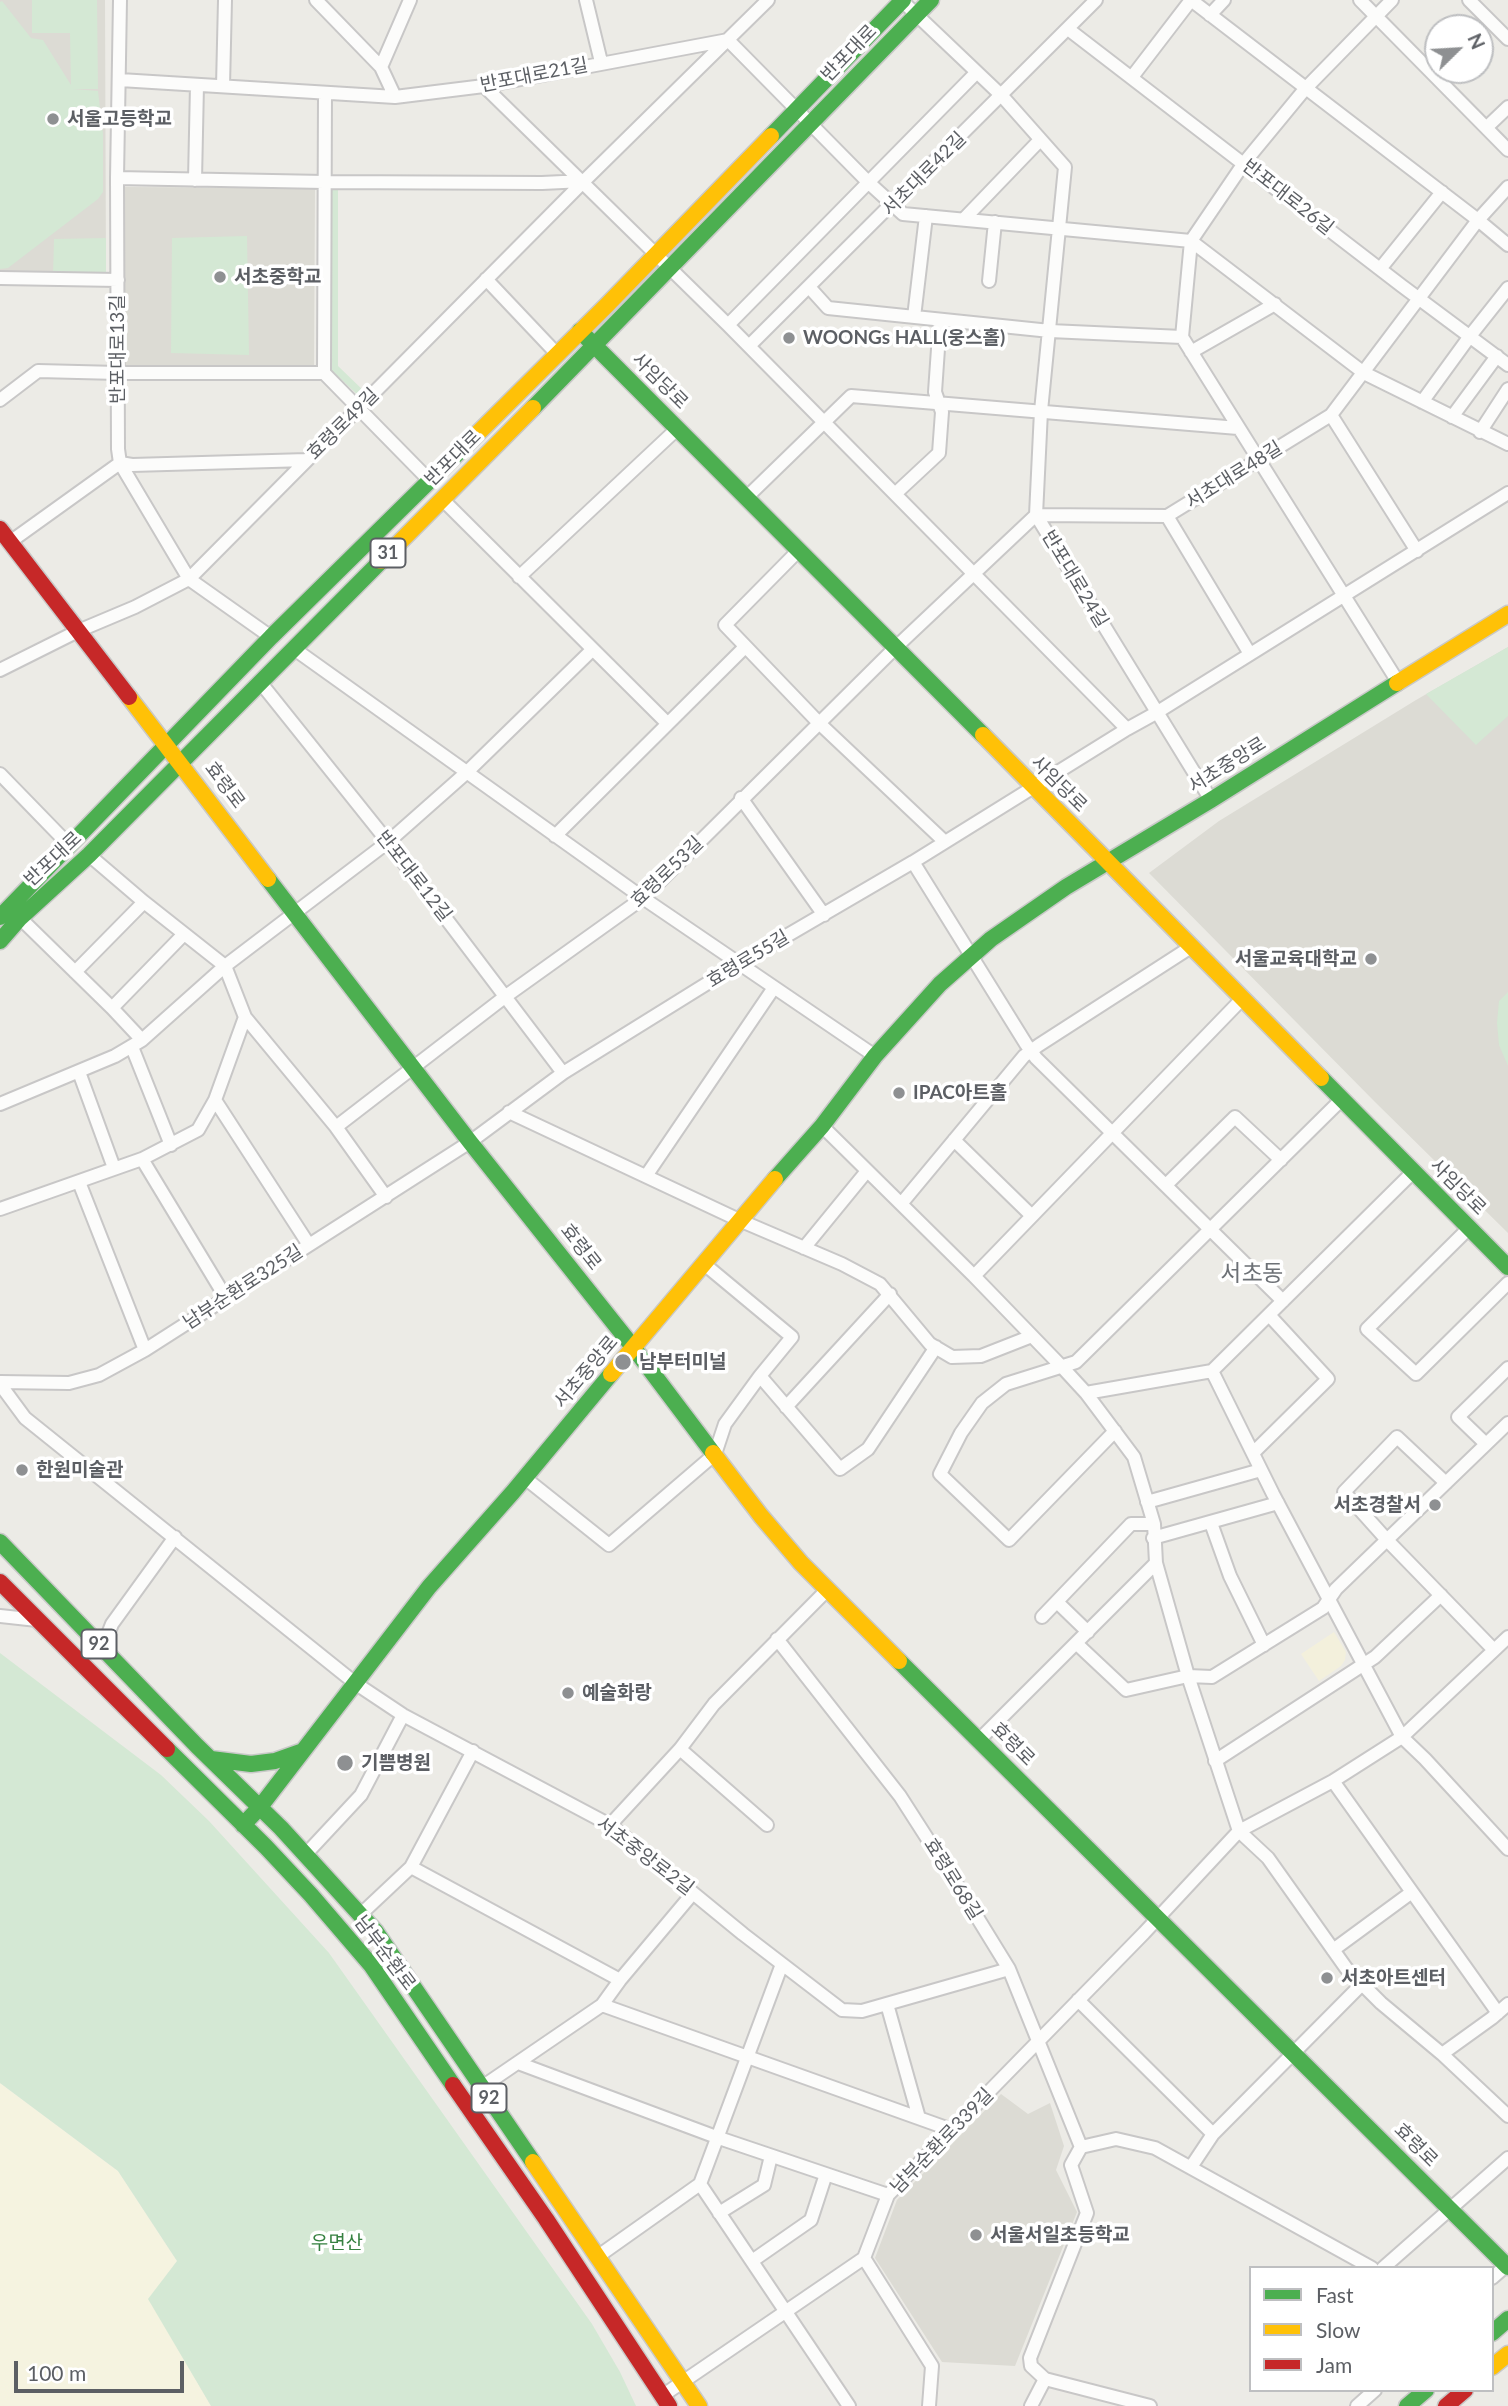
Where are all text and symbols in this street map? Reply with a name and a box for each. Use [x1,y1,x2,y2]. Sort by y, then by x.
north arrow [1424,14,1494,84]
street label: 반포대로 [817,20,881,86]
text: N [1463,30,1490,52]
street label: 반포대로21길 [478,53,590,97]
place label: 서울고등학교 [67,108,172,130]
marker: 서울고등학교 [45,111,61,127]
street label: 서초대로42길 [877,127,971,221]
street label: 반포대로26길 [1238,154,1338,240]
place label: 서초중학교 [234,266,321,288]
marker: 서초중학교 [212,269,228,285]
street label: 반포대로13길 [107,294,129,404]
place label: WOONGs HALL(웅스홀) [803,327,1005,349]
marker: WOONGs HALL(웅스홀) [781,330,797,346]
street label: 사임당로 [627,348,693,414]
street label: 효령로49길 [302,383,384,465]
street label: 반포대로 [420,425,486,491]
street label: 서초대로48길 [1182,436,1286,514]
street label: 반포대로24길 [1037,526,1113,632]
road number: 31 [370,538,406,568]
street label: 서초중앙로 [1184,732,1270,798]
street label: 사임당로 [1026,751,1092,817]
street label: 효령로 [200,757,250,813]
street label: 반포대로12길 [371,826,457,926]
street label: 반포대로 [20,827,86,891]
street label: 효령로53길 [626,832,708,912]
street label: 효령로55길 [703,926,793,992]
place label: 서울교육대학교 [1235,948,1357,970]
marker: 서울교육대학교 [1363,951,1379,967]
place label: IPAC아트홀 [913,1082,1007,1104]
marker: IPAC아트홀 [891,1085,907,1101]
street label: 사임당로 [1425,1154,1491,1220]
street label: 효령로 [556,1219,606,1275]
street label: 남부순환로325길 [179,1240,307,1334]
district label: 서초동 [1220,1260,1284,1288]
street label: 서초중앙로 [549,1331,623,1413]
place label: 남부터미널 [639,1351,726,1373]
marker: 남부터미널 [613,1352,633,1372]
place label: 한원미술관 [36,1459,123,1481]
marker: 한원미술관 [14,1462,30,1478]
place label: 서초경찰서 [1334,1494,1421,1516]
marker: 서초경찰서 [1427,1497,1443,1513]
road number: 92 [82,1630,116,1658]
place label: 예술화랑 [582,1682,652,1704]
marker: 예술화랑 [560,1685,576,1701]
street label: 효령로 [986,1717,1040,1771]
place label: 기쁨병원 [361,1752,431,1774]
marker: 기쁨병원 [335,1753,355,1773]
street label: 서초중앙로2길 [592,1812,698,1900]
street label: 효령로68길 [919,1834,987,1924]
street label: 남부순환로 [350,1911,420,1995]
place label: 서초아트센터 [1341,1967,1446,1989]
marker: 서초아트센터 [1319,1970,1335,1986]
street label: 남부순환로339길 [886,2083,998,2199]
road number: 92 [472,2084,506,2112]
street label: 효령로 [1389,2118,1443,2172]
place label: 서울서일초등학교 [990,2224,1130,2246]
marker: 서울서일초등학교 [968,2227,984,2243]
park label: 우면산 [311,2232,363,2254]
legend [1249,2266,1494,2392]
text: Fast [1316,2282,1353,2307]
text: Slow [1316,2317,1360,2342]
scale bar [18,2346,187,2390]
text: Jam [1316,2352,1352,2377]
text: 100 m [27,2360,86,2385]

